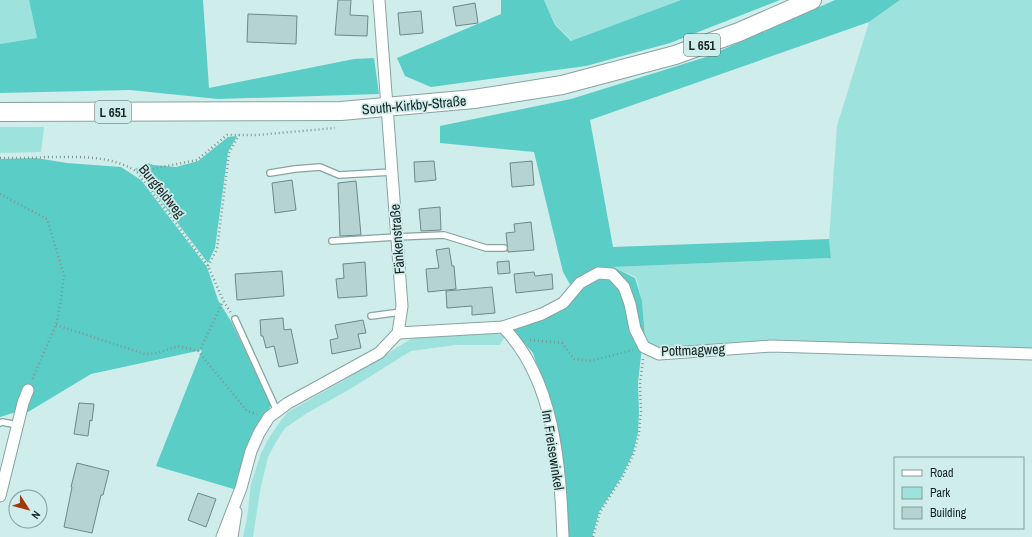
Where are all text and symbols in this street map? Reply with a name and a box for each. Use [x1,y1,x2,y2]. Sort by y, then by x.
road number: L 651 [684,34,720,56]
street label: South-Kirkby-Straße [361,91,467,119]
road number: L 651 [95,101,131,123]
street label: Burgfeldweg [135,161,189,222]
street label: Fänkenstraße [386,203,408,275]
street label: Pottmagweg [661,340,726,360]
street label: Im Freisewinkel [538,409,568,491]
legend [894,457,1024,529]
text: Road [930,465,954,481]
text: Park [930,485,950,501]
north arrow [8,489,48,529]
text: Building [930,505,967,521]
text: N [29,508,44,522]

